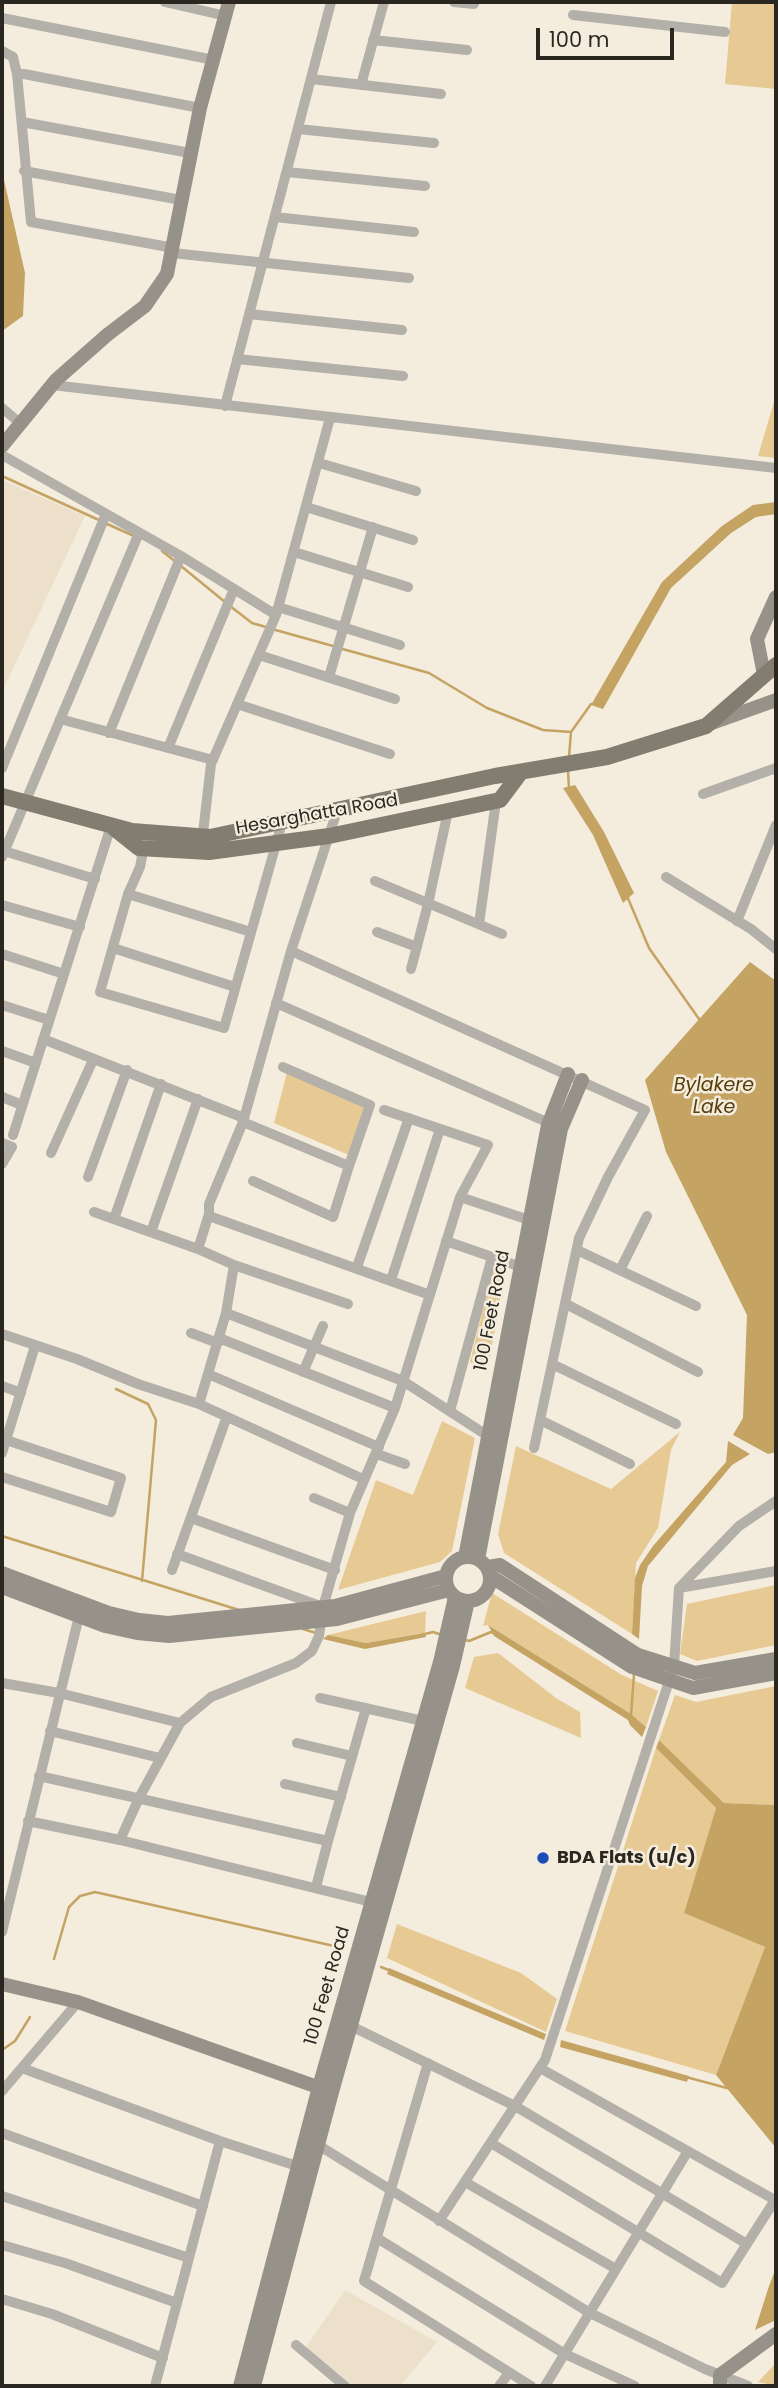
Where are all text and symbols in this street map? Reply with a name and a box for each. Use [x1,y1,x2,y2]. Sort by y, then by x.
scale bar [540,14,678,58]
text: 100 m [549,25,609,54]
street label: Hesarghatta Road [234,790,400,840]
water label: Bylakere Lake [674,1075,754,1119]
street label: 100 Feet Road [471,1249,515,1373]
place label: BDA Flats (u/c) [557,1847,696,1869]
marker: BDA Flats (u/c) [535,1850,551,1866]
street label: 100 Feet Road [301,1924,355,2048]

